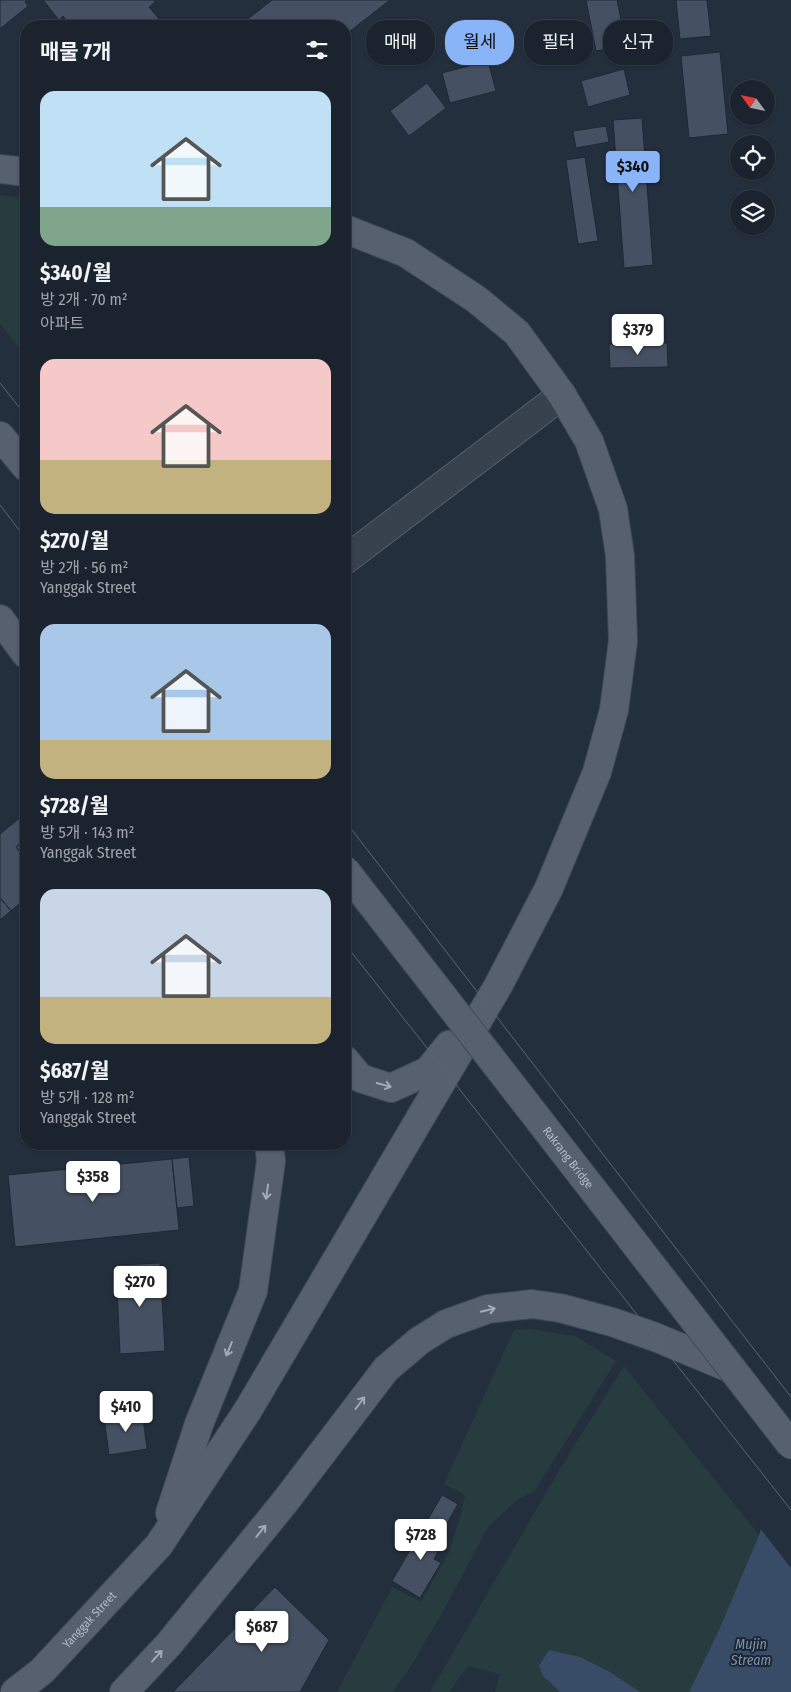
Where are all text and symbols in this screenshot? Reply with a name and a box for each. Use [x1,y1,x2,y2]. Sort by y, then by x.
chip: 매매 [366,20,435,65]
chip: 월세 [445,20,514,65]
chip: 필터 [524,20,593,65]
chip: 신규 [603,20,673,65]
icon: filters [303,36,331,64]
text: 매물 7개 [40,39,111,65]
north arrow [730,80,775,125]
map controls [730,80,775,235]
icon: home [141,124,231,214]
button: locate [730,135,775,180]
pin: $340 [603,150,663,193]
text: $340 [617,157,649,176]
button: layers [730,190,775,235]
text: $340/월 [40,260,112,286]
text: 방 2개 · 70 m² [40,290,128,309]
text: 아파트 [40,314,84,333]
pin: $379 [608,314,668,356]
text: $379 [623,320,653,339]
icon: home [141,391,231,481]
text: $270/월 [40,528,109,554]
text: 방 2개 · 56 m² [40,558,128,577]
text: Yanggak Street [40,578,136,597]
icon: home [141,656,231,746]
text: $728/월 [40,793,109,819]
text: 방 5개 · 143 m² [40,823,134,842]
text: Yanggak Street [40,843,136,862]
icon: home [141,921,231,1011]
text: $687/월 [40,1058,110,1084]
one-way arrow [376,1081,392,1091]
text: 방 5개 · 128 m² [40,1088,135,1107]
text: Yanggak Street [40,1108,136,1127]
street label: Rakrang Bridge [540,1124,596,1191]
pin: $358 [63,1160,123,1203]
text: $358 [77,1167,109,1186]
one-way arrow [262,1184,272,1200]
pin: $270 [110,1266,170,1308]
text: $270 [125,1272,155,1291]
one-way arrow [480,1305,496,1314]
one-way arrow [224,1341,234,1356]
pin: $410 [96,1390,156,1433]
one-way arrow [355,1396,365,1410]
text: $410 [111,1397,141,1416]
pin: $728 [391,1518,451,1561]
one-way arrow [255,1525,266,1538]
text: $728 [406,1525,436,1544]
street label: Yanggak Street [60,1589,119,1651]
pin: $687 [232,1610,292,1653]
text: $687 [246,1617,278,1636]
water label: Mujin Stream [730,1636,771,1669]
one-way arrow [151,1650,163,1663]

